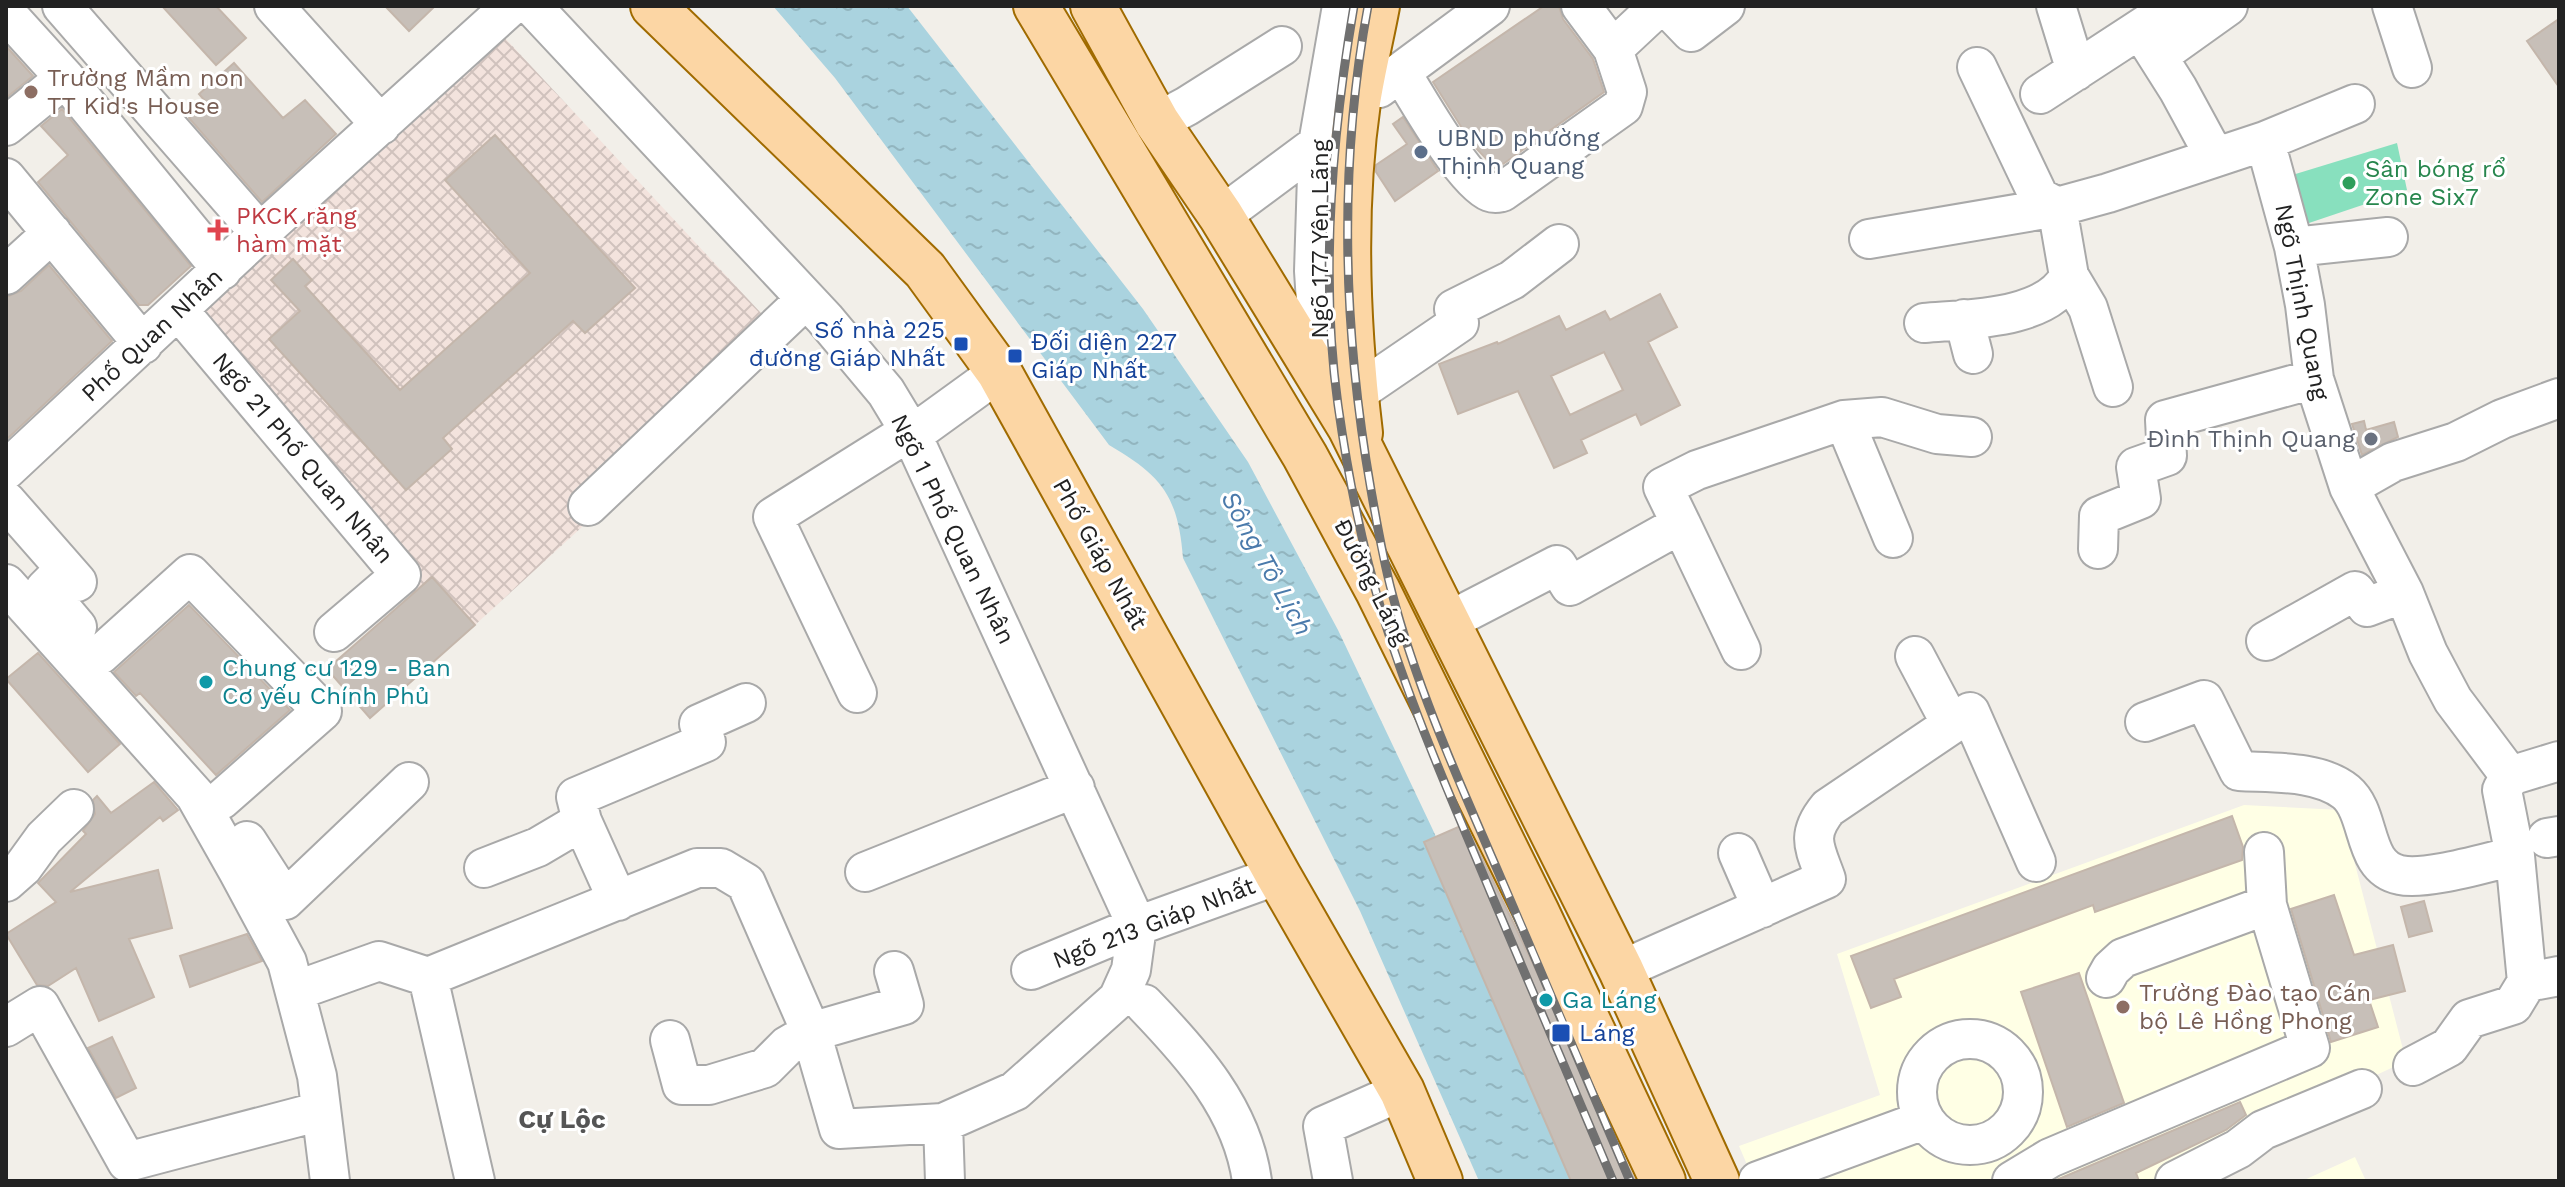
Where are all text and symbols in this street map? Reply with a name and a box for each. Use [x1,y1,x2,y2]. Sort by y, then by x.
place label: Trường Mầm non TT Kid's House [47,64,244,120]
marker: Trường Mầm non TT Kid's House [22,83,40,101]
place label: UBND phường Thịnh Quang [1437,124,1600,180]
street label: Ngõ 177 Yên Lãng [1306,139,1334,339]
marker: UBND phường Thịnh Quang [1412,143,1430,161]
place label: Sân bóng rổ Zone Six7 [2365,155,2506,211]
marker: Sân bóng rổ Zone Six7 [2340,174,2358,192]
place label: PKCK răng hàm mặt [236,202,357,258]
street label: Ngõ Thịnh Quang [2269,202,2335,403]
marker: PKCK răng hàm mặt [207,219,229,241]
street label: Phố Quan Nhân [76,263,228,407]
place label: Số nhà 225 đường Giáp Nhất [749,316,945,372]
place label: Đối diện 227 Giáp Nhất [1031,328,1177,384]
marker: Số nhà 225 đường Giáp Nhất [952,335,970,353]
street label: Ngõ 21 Phố Quan Nhân [207,347,399,569]
marker: Đối diện 227 Giáp Nhất [1006,347,1024,365]
street label: Ngõ 1 Phố Quan Nhân [885,410,1021,648]
place label: Đình Thịnh Quang [2147,425,2355,453]
marker: Đình Thịnh Quang [2362,430,2380,448]
street label: Phố Giáp Nhất [1047,474,1153,634]
water label: Sông Tô Lịch [1215,486,1319,640]
street label: Đường Láng [1328,514,1416,650]
place label: Chung cư 129 - Ban Cơ yếu Chính Phủ [222,654,451,710]
marker: Chung cư 129 - Ban Cơ yếu Chính Phủ [197,673,215,691]
street label: Ngõ 213 Giáp Nhất [1049,872,1259,974]
place label: Trường Đào tạo Cán bộ Lê Hồng Phong [2139,979,2371,1035]
place label: Ga Láng [1562,986,1656,1014]
marker: Ga Láng [1537,991,1555,1009]
marker: Trường Đào tạo Cán bộ Lê Hồng Phong [2114,998,2132,1016]
place label: Láng [1579,1019,1635,1047]
marker: Láng [1550,1022,1572,1044]
district label: Cự Lộc [518,1104,606,1134]

